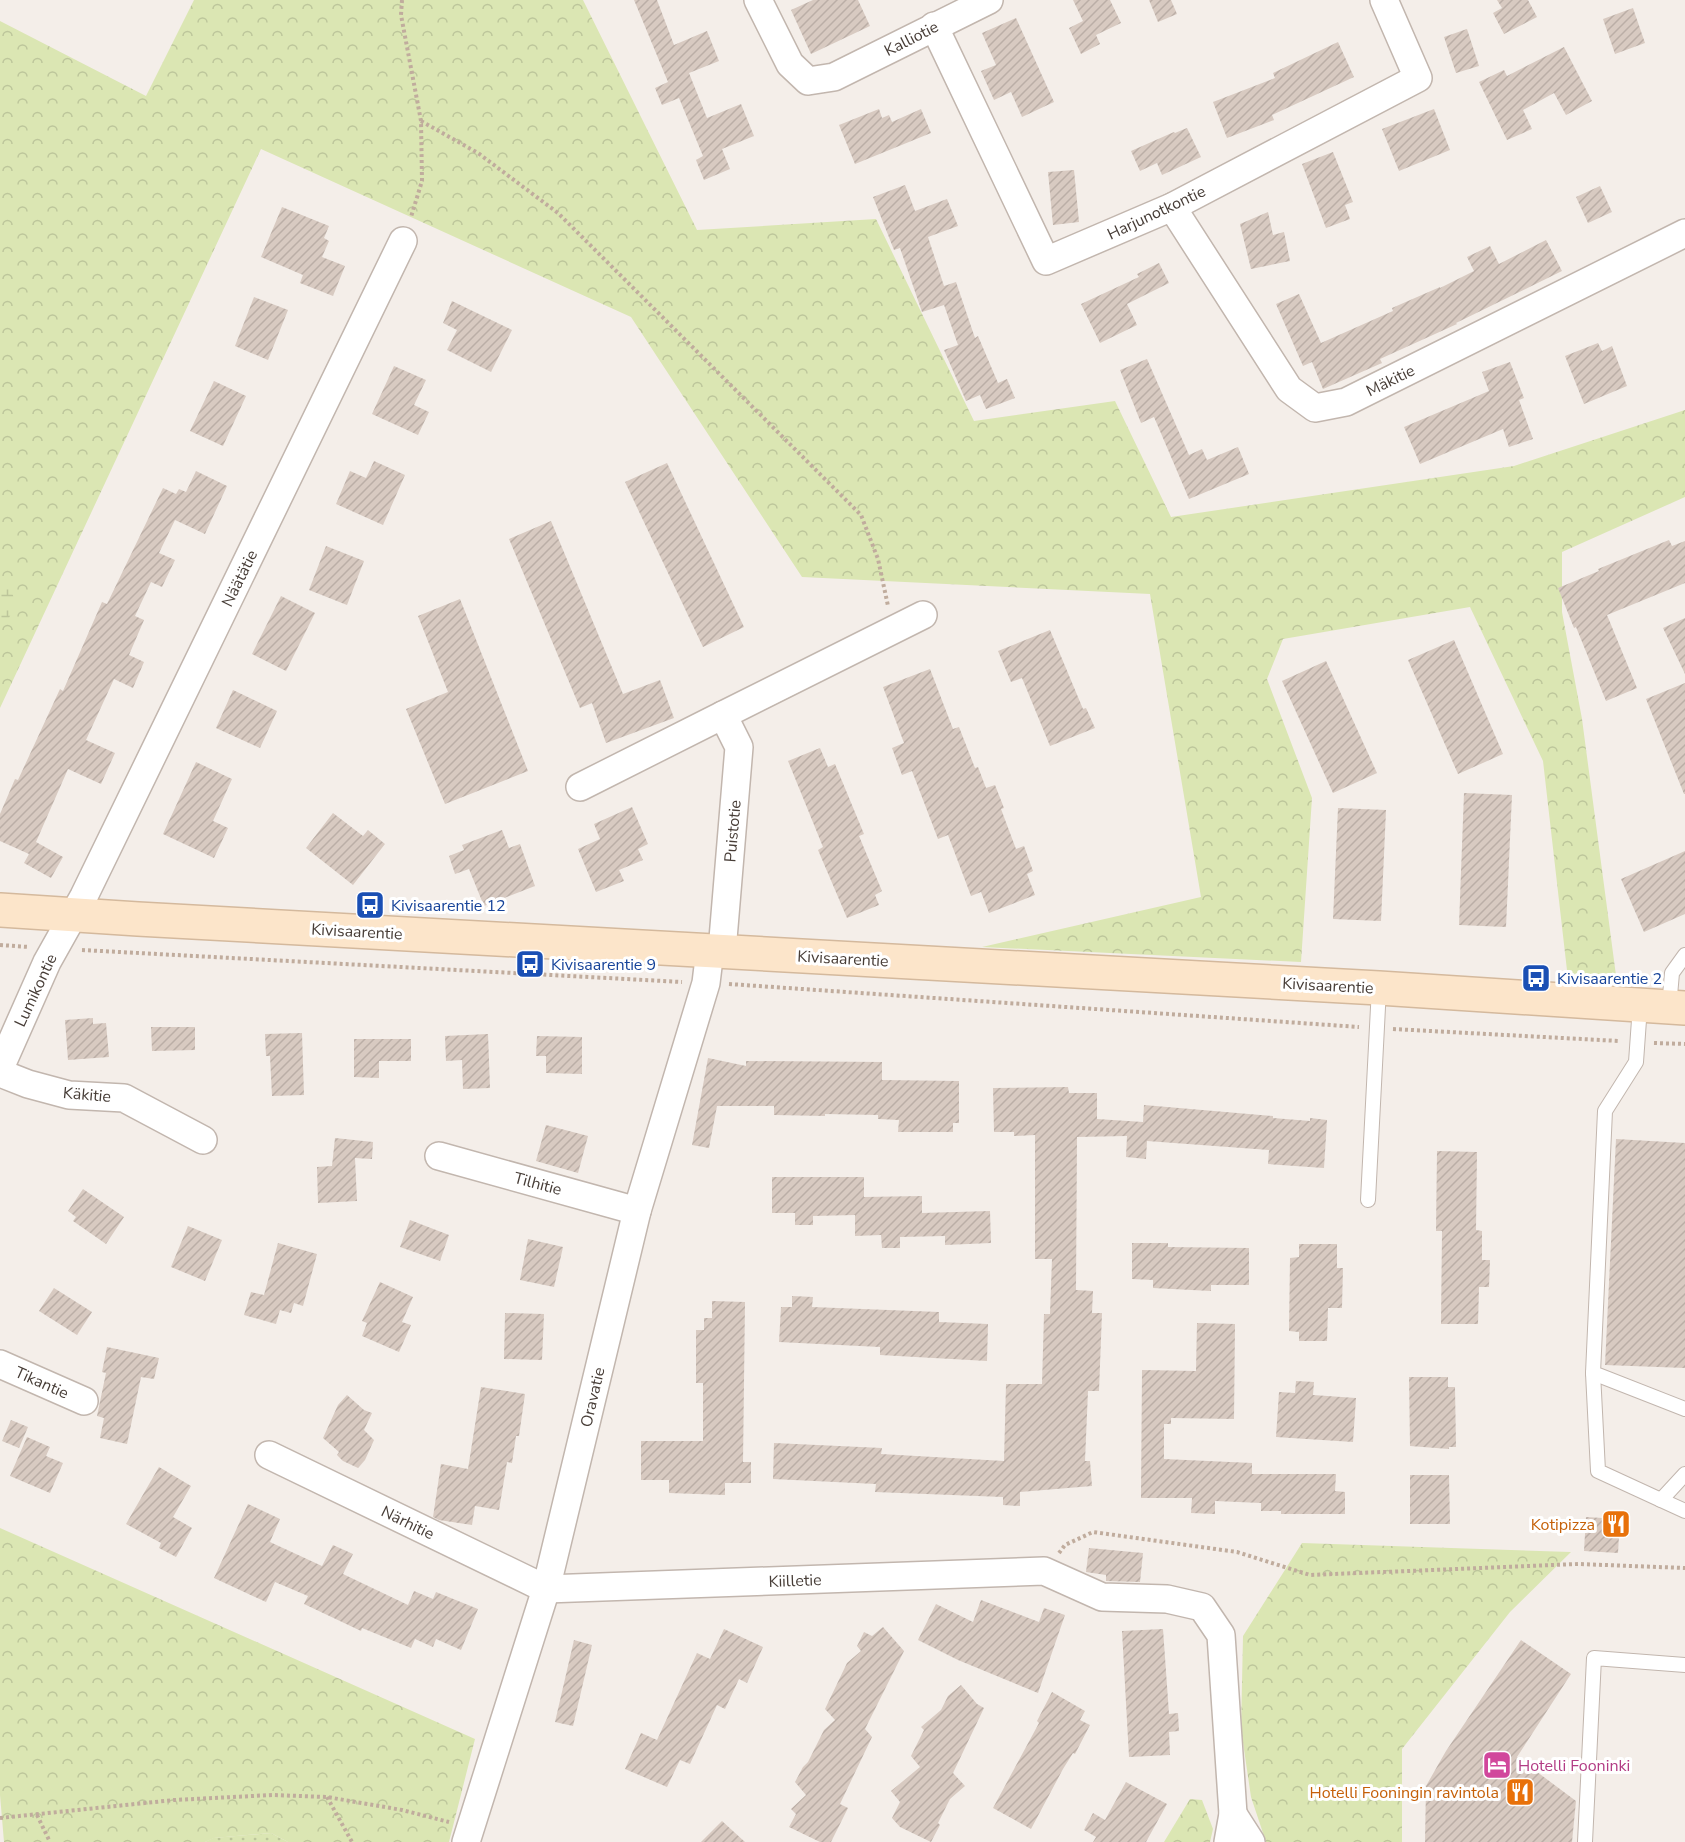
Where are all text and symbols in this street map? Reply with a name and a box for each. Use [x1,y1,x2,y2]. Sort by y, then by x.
street label: Kalliotie [880,16,942,62]
street label: Harjunotkontie [1104,180,1209,245]
street label: Mäkitie [1362,360,1418,402]
street label: Näätätie [217,546,263,611]
street label: Puistotie [719,799,747,863]
bus stop icon: Kivisaarentie 12 [354,889,386,921]
place label: Kivisaarentie 12 [391,895,506,917]
street label: Kivisaarentie [311,919,403,945]
street label: Kivisaarentie [797,946,889,972]
bus stop icon: Kivisaarentie 9 [514,948,546,980]
street label: Lumikontie [9,950,62,1031]
place label: Kivisaarentie 9 [551,954,656,976]
bus stop icon: Kivisaarentie 2 [1520,962,1552,994]
place label: Kivisaarentie 2 [1557,968,1662,990]
street label: Kivisaarentie [1282,973,1374,999]
street label: Käkitie [62,1082,112,1108]
street label: Tilhitie [511,1167,564,1201]
street label: Tikantie [11,1361,72,1404]
street label: Oravatie [575,1365,611,1429]
street label: Närhitie [377,1501,438,1545]
restaurant icon: Kotipizza [1600,1508,1632,1540]
place label: Kotipizza [1531,1514,1595,1536]
street label: Kiilletie [768,1569,822,1593]
hotel icon: Hotelli Fooninki [1481,1749,1513,1781]
place label: Hotelli Fooninki [1518,1755,1630,1777]
restaurant icon: Hotelli Fooningin ravintola [1504,1776,1536,1808]
place label: Hotelli Fooningin ravintola [1310,1782,1499,1804]

